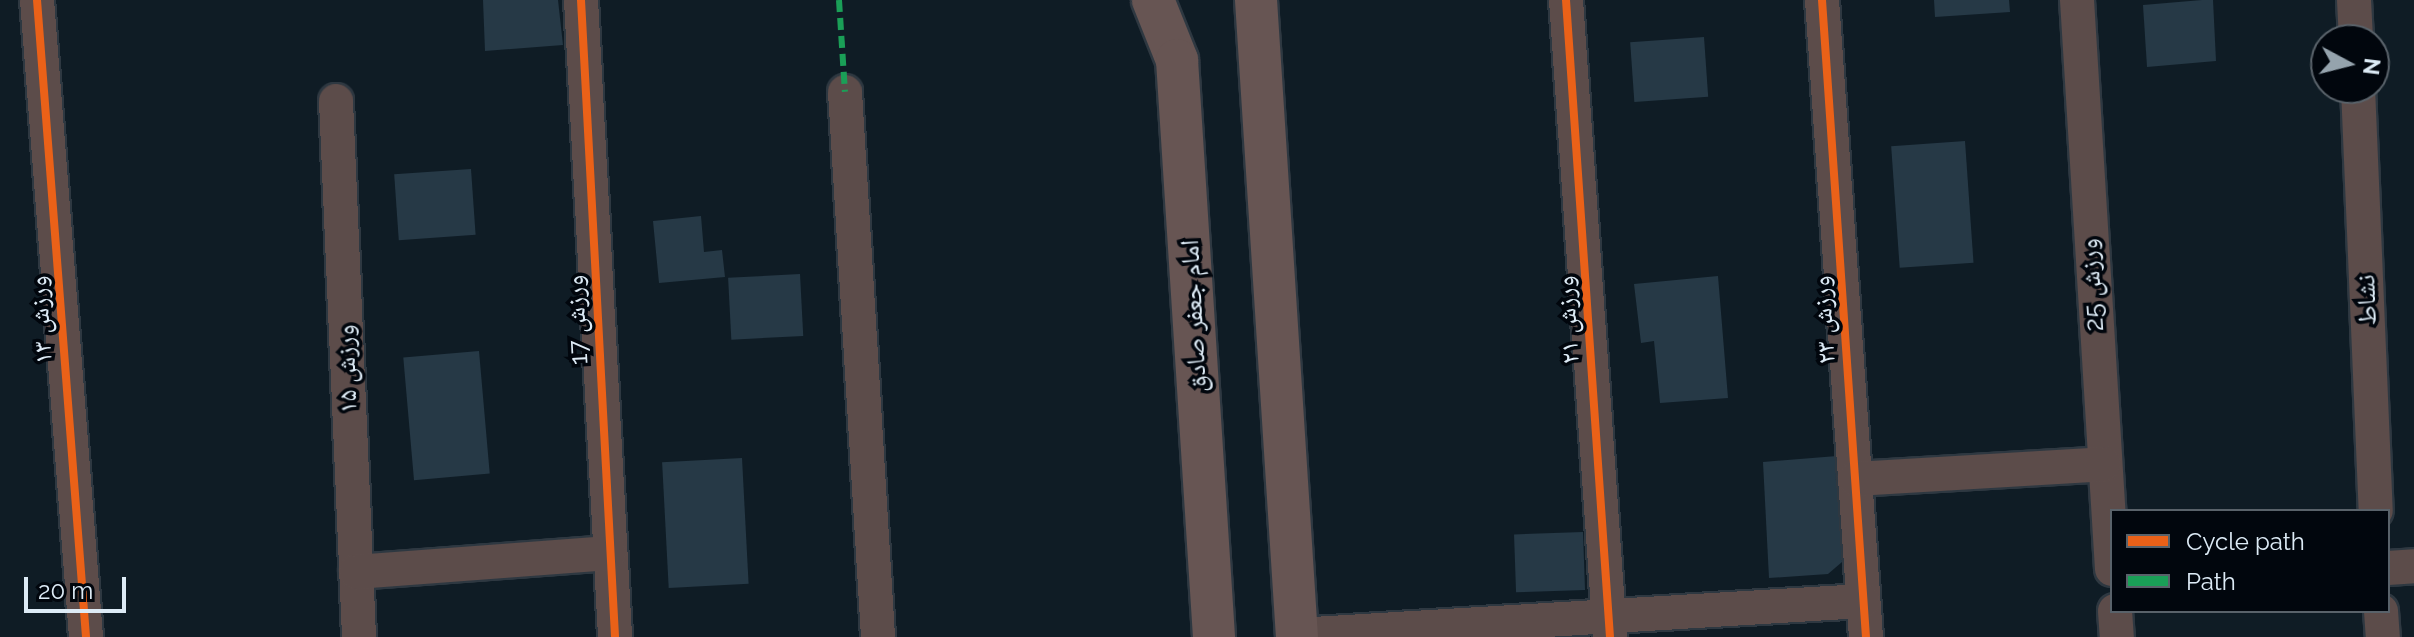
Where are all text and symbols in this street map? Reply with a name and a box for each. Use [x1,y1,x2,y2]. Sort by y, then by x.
north arrow [2310,24,2390,104]
text: N [2358,57,2386,77]
street label: ورزش 25 [2073,238,2111,332]
street label: امام جعفر صادق [1174,239,1214,393]
street label: ورزش 17 [559,274,595,366]
street label: نشاط [2351,274,2383,326]
street label: ورزش ۱۳ [22,275,60,365]
street label: ورزش ۲۱ [1549,275,1587,365]
street label: ورزش ۲۳ [1805,275,1843,365]
street label: ورزش ۱۵ [330,324,364,414]
legend [2110,509,2390,613]
text: Cycle path [2186,527,2305,556]
scale bar [28,561,130,611]
text: Path [2186,567,2236,596]
text: 20 m [38,576,93,605]

